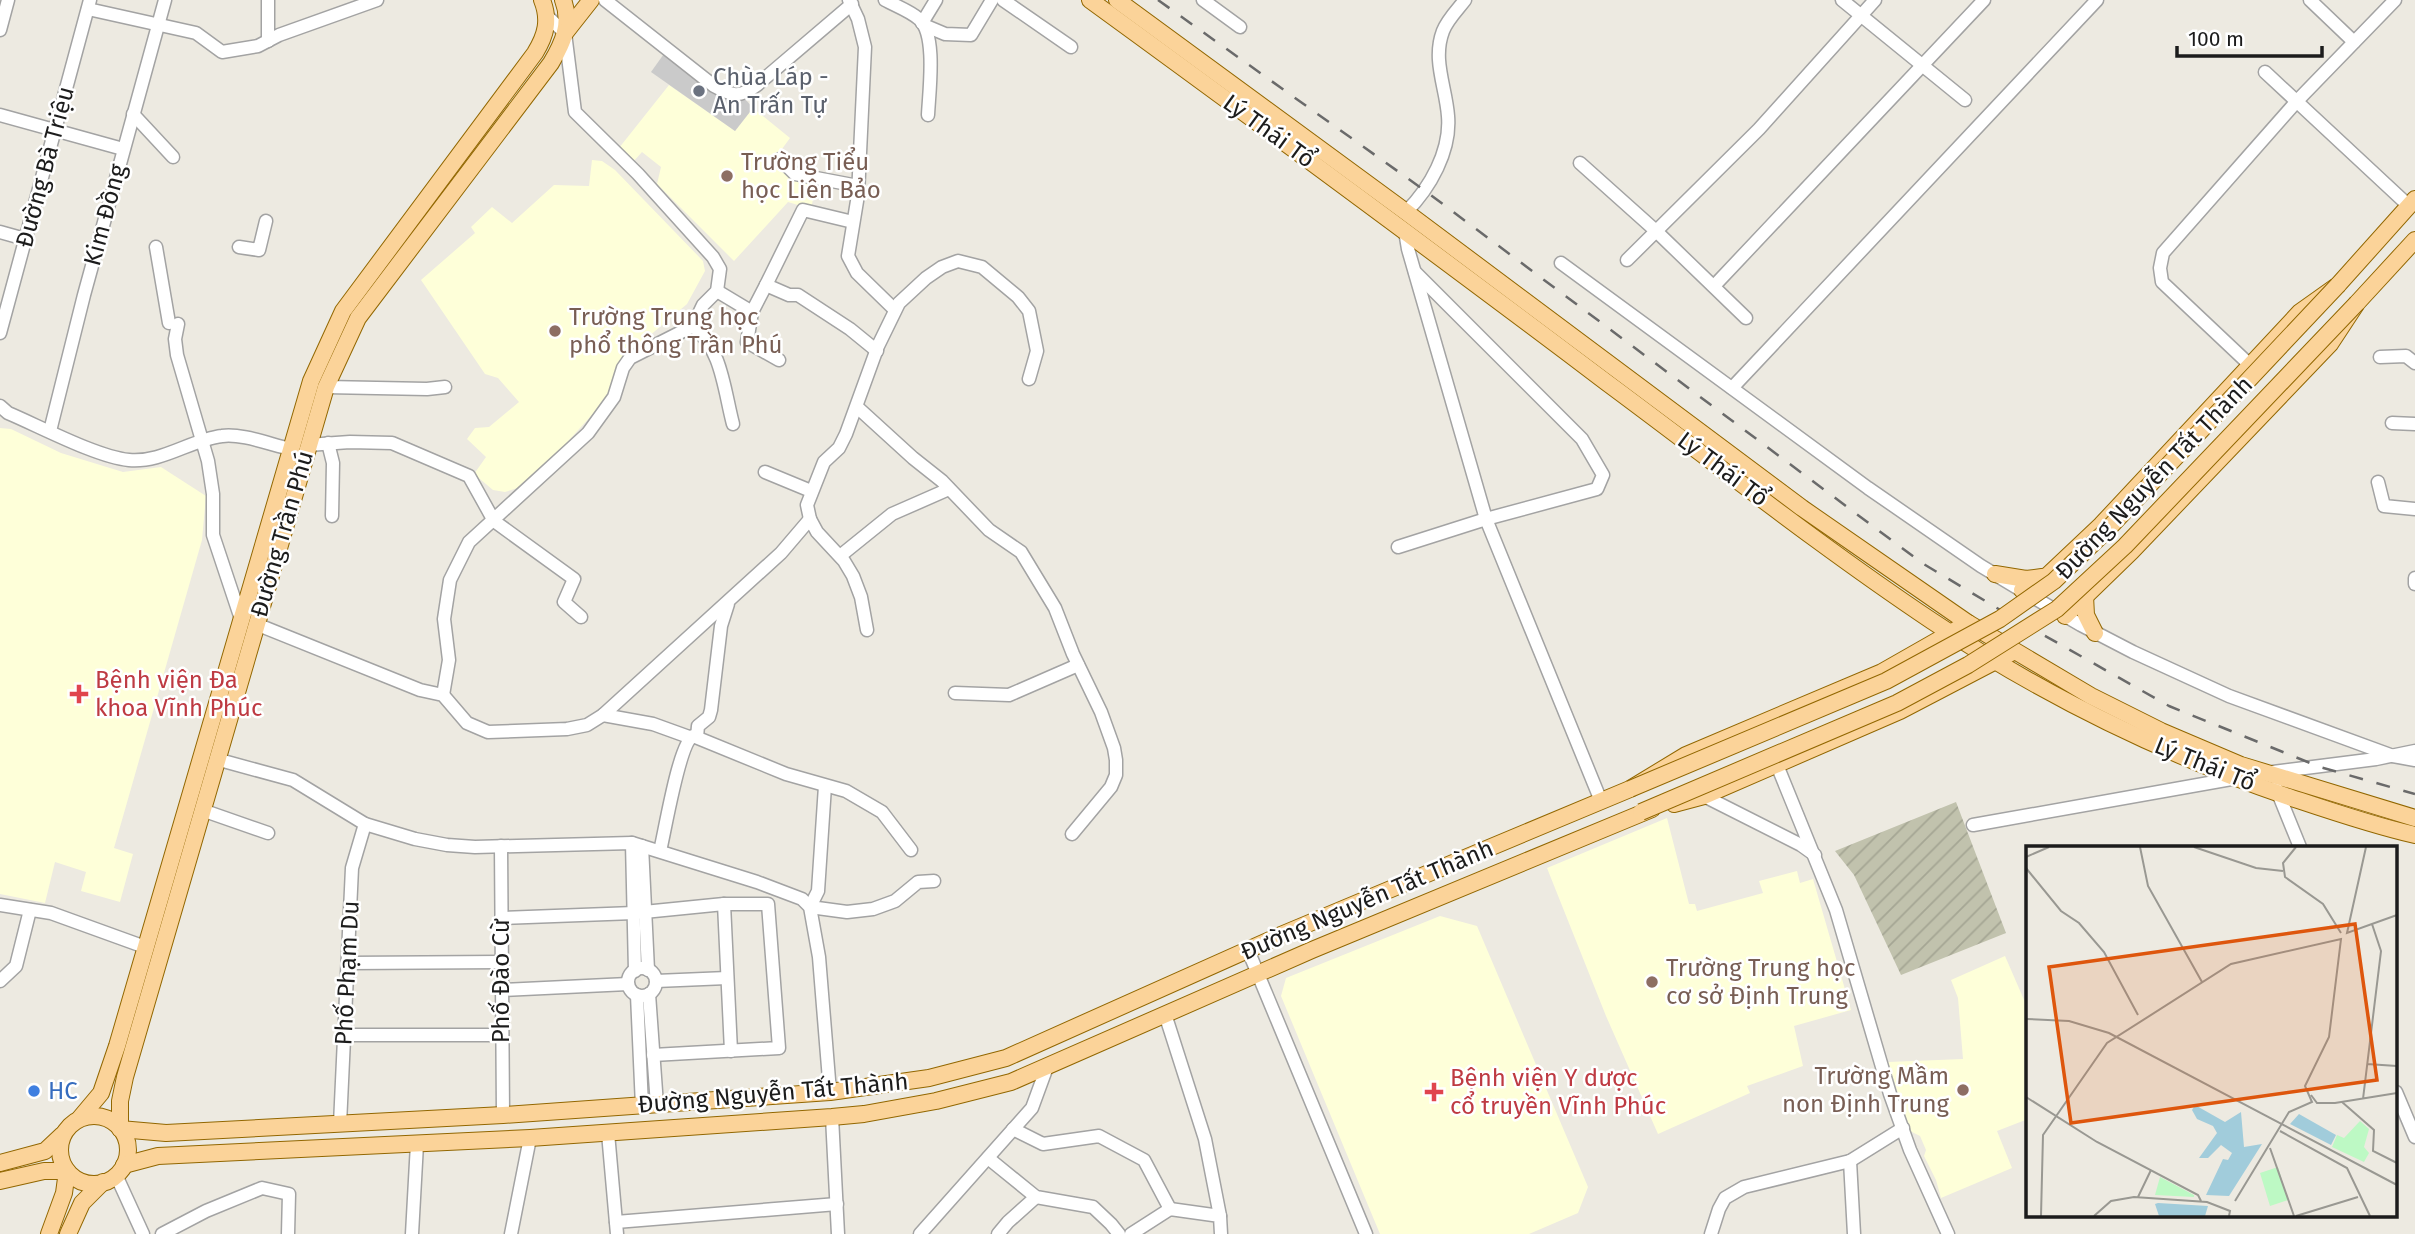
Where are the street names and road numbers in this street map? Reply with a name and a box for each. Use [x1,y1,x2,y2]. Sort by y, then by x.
street label: Đường Bà Triệu [10,83,80,251]
street label: Lý Thái Tổ [1218,88,1321,174]
street label: Kim Đồng [78,161,132,269]
street label: Đường Nguyễn Tất Thành [2050,371,2258,585]
street label: Lý Thái Tổ [1672,425,1774,512]
street label: Đường Trần Phú [245,447,319,621]
street label: Lý Thái Tổ [2151,730,2260,797]
street label: Đường Nguyễn Tất Thành [1237,834,1497,966]
street label: Phố Phạm Du [329,900,365,1046]
street label: Phố Đào Cừ [487,918,515,1043]
street label: Đường Nguyễn Tất Thành [636,1067,910,1119]

